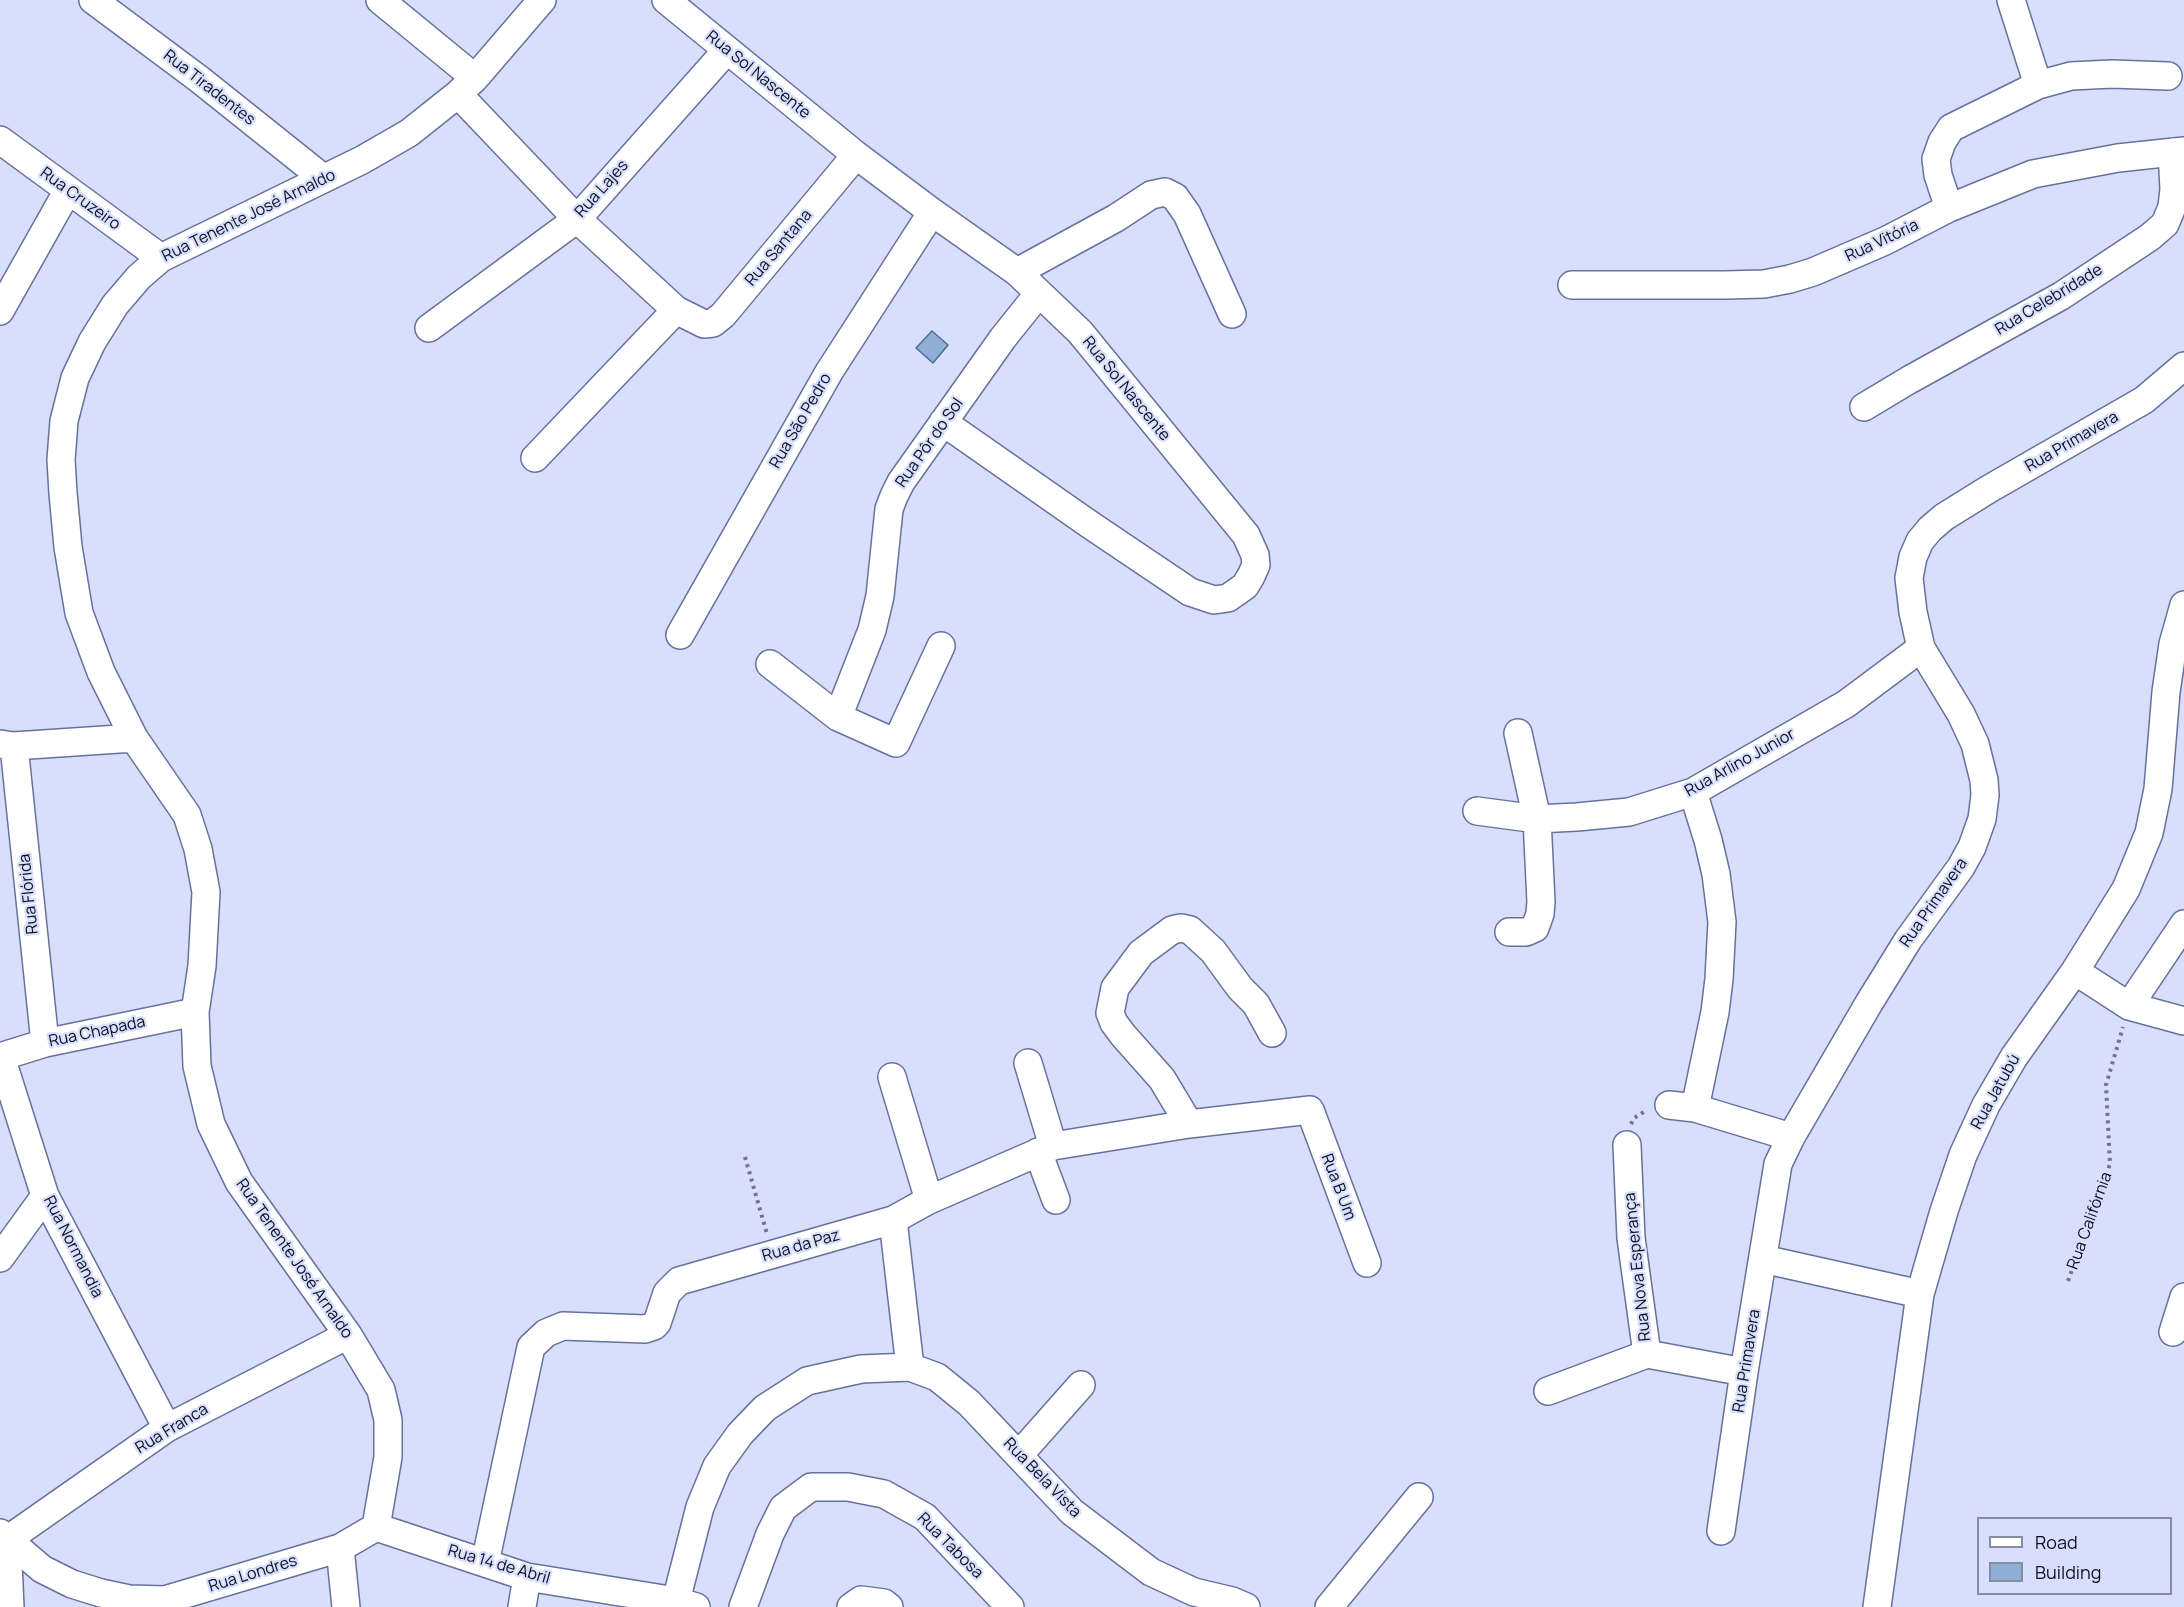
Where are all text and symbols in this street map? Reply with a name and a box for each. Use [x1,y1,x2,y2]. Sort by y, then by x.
street label: Rua Sol Nascente [702,27,814,123]
street label: Rua Tiradentes [159,46,259,130]
street label: Rua Lajes [571,156,633,222]
street label: Rua Cruzeiro [36,163,124,235]
street label: Rua Tenente José Arnaldo [159,166,339,266]
street label: Rua Santana [742,206,816,290]
street label: Rua Vitória [1842,216,1922,266]
street label: Rua Celebridade [1992,260,2106,340]
street label: Rua Sol Nascente [1078,333,1174,445]
street label: Rua São Pedro [766,370,836,472]
street label: Rua Pôr do Sol [892,395,968,491]
street label: Rua Primavera [2022,408,2122,476]
street label: Rua Arlino Junior [1682,725,1798,801]
street label: Rua Flórida [15,853,43,935]
street label: Rua Primavera [1896,855,1972,951]
street label: Rua Chapada [47,1012,147,1052]
street label: Rua Jatubú [1968,1051,2024,1133]
street label: Rua B Um [1317,1151,1359,1223]
street label: Rua Califórnia [2064,1170,2116,1272]
street label: Rua Tenente José Arnaldo [232,1175,356,1343]
street label: Rua Nova Esperança [1621,1192,1655,1342]
street label: Rua Normandia [39,1193,107,1301]
street label: Rua da Paz [760,1226,842,1266]
street label: Rua Primavera [1729,1308,1765,1414]
street label: Rua Franca [132,1400,212,1458]
street label: Rua Bela Vista [999,1434,1085,1522]
street label: Rua Tabosa [913,1509,987,1583]
legend [1977,1517,2172,1595]
text: Road [2035,1530,2078,1554]
street label: Rua 14 de Abril [446,1541,552,1589]
street label: Rua Londres [206,1551,300,1597]
text: Building [2035,1560,2101,1584]

